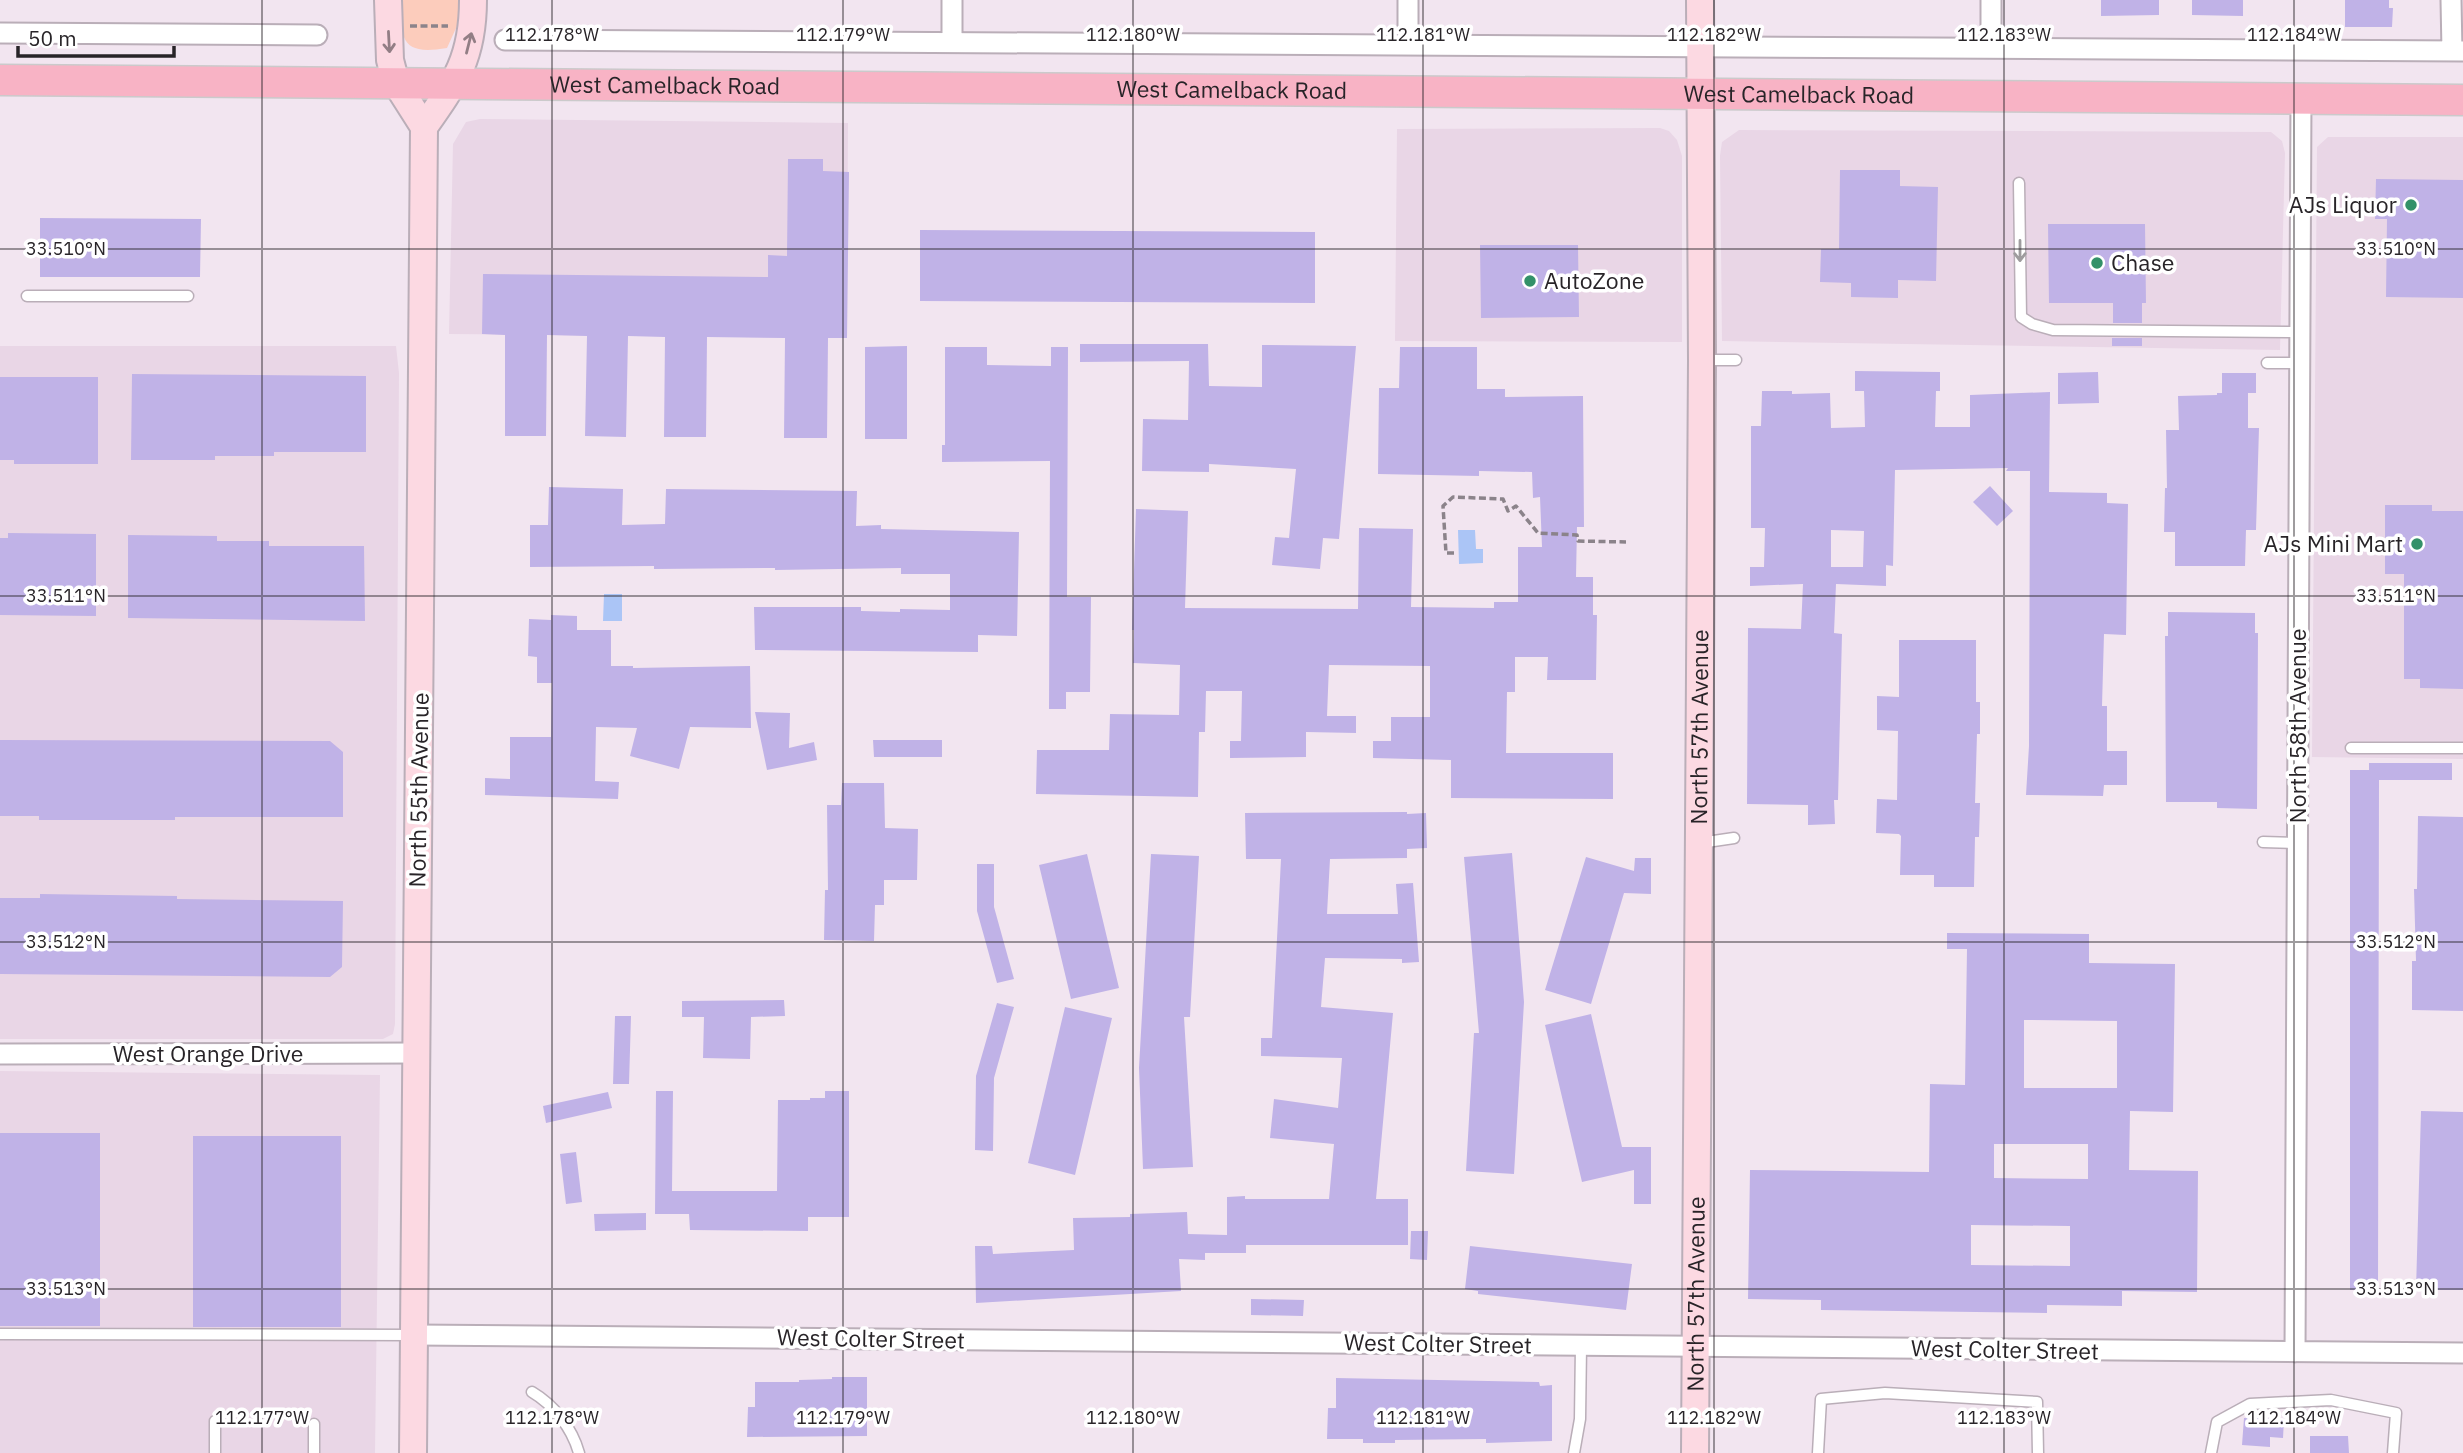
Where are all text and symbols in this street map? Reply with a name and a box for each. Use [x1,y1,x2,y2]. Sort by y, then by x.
scale bar [18,14,173,58]
text: 112.178°W [505,23,599,46]
text: 112.179°W [796,23,890,46]
text: 112.180°W [1086,23,1180,46]
text: 112.181°W [1376,23,1470,46]
text: 112.182°W [1667,23,1761,46]
text: 112.183°W [1957,23,2051,46]
text: 112.184°W [2247,23,2341,46]
text: 50 m [28,24,77,52]
one-way arrow [383,30,396,53]
one-way arrow [463,32,476,55]
street label: West Camelback Road [550,68,780,100]
street label: West Camelback Road [1117,73,1347,105]
street label: West Camelback Road [1684,78,1914,110]
place label: AJs Liquor [2289,189,2398,219]
marker: AJs Liquor [2403,197,2419,213]
text: 33.510°N [26,237,106,260]
text: 33.510°N [2356,237,2436,260]
one-way arrow [2013,240,2026,263]
place label: Chase [2111,247,2174,277]
marker: Chase [2089,255,2105,271]
place label: AutoZone [1544,265,1644,295]
marker: AutoZone [1522,273,1538,289]
place label: AJs Mini Mart [2264,528,2403,558]
marker: AJs Mini Mart [2409,536,2425,552]
text: 33.511°N [26,584,106,607]
text: 33.511°N [2356,584,2436,607]
street label: North 58th Avenue [2282,628,2312,824]
street label: North 57th Avenue [1683,629,1714,825]
street label: North 55th Avenue [401,692,435,888]
text: 33.512°N [26,930,106,953]
text: 33.512°N [2356,930,2436,953]
street label: West Orange Drive [113,1038,303,1068]
street label: North 57th Avenue [1679,1196,1711,1392]
text: 33.513°N [26,1277,106,1300]
text: 33.513°N [2356,1277,2436,1300]
street label: West Colter Street [777,1321,965,1355]
street label: West Colter Street [1344,1326,1532,1360]
street label: West Colter Street [1911,1332,2099,1366]
text: 112.177°W [215,1406,309,1429]
text: 112.178°W [505,1406,599,1429]
text: 112.179°W [796,1406,890,1429]
text: 112.180°W [1086,1406,1180,1429]
text: 112.181°W [1376,1406,1470,1429]
text: 112.182°W [1667,1406,1761,1429]
text: 112.183°W [1957,1406,2051,1429]
text: 112.184°W [2247,1406,2341,1429]

